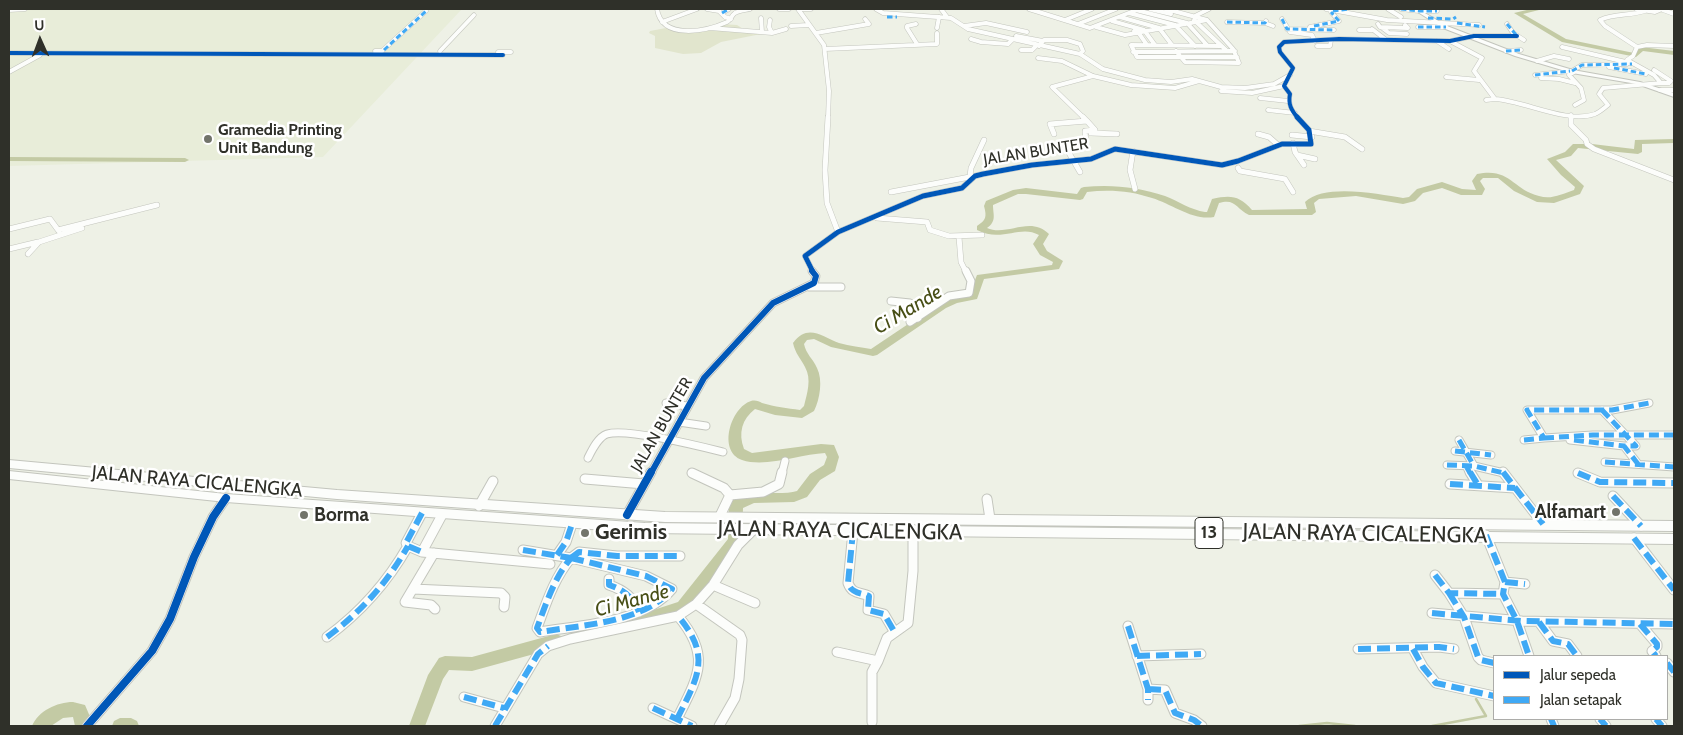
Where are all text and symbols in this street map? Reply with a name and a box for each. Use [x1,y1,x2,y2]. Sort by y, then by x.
north arrow [15,15,65,65]
text: U [34,16,45,34]
place label: Gramedia Printing Unit Bandung [218,120,342,158]
marker: Gramedia Printing Unit Bandung [202,133,214,145]
street label: JALAN BUNTER [982,134,1090,170]
water label: Ci Mande [869,280,947,340]
street label: JALAN BUNTER [627,374,697,476]
street label: JALAN RAYA CICALENGKA [91,461,303,503]
place label: Alfamart [1535,501,1606,523]
place label: Borma [314,504,369,526]
marker: Alfamart [1610,506,1622,518]
marker: Borma [298,509,310,521]
street label: JALAN RAYA CICALENGKA [717,516,963,546]
road number: 13 [1195,518,1223,548]
street label: JALAN RAYA CICALENGKA [1242,519,1488,549]
place label: Gerimis [595,520,667,546]
marker: Gerimis [579,527,591,539]
water label: Ci Mande [592,580,672,622]
legend [1493,655,1668,720]
text: Jalur sepeda [1540,666,1616,684]
text: Jalan setapak [1540,691,1622,709]

